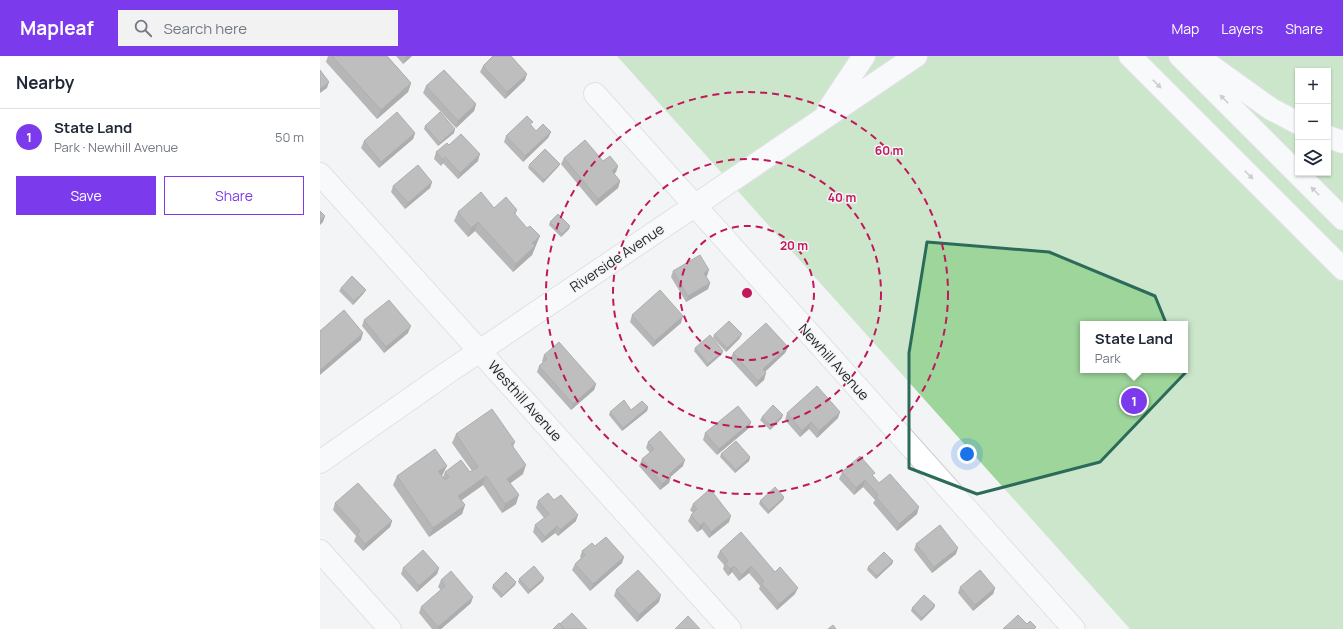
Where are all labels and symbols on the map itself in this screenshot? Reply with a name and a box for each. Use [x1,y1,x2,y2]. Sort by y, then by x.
one-way arrow [1152,79,1162,88]
one-way arrow [1219,94,1228,104]
text: 60 m [875,142,903,159]
one-way arrow [1244,170,1254,180]
one-way arrow [1310,186,1320,196]
text: 40 m [828,189,856,206]
street label: Riverside Avenue [566,219,668,296]
text: 20 m [780,237,808,254]
centre of rings [740,286,754,300]
street label: Newhill Avenue [795,319,874,404]
street label: Westhill Avenue [484,356,567,445]
pin: 1 [1121,386,1147,416]
your location [957,444,977,464]

